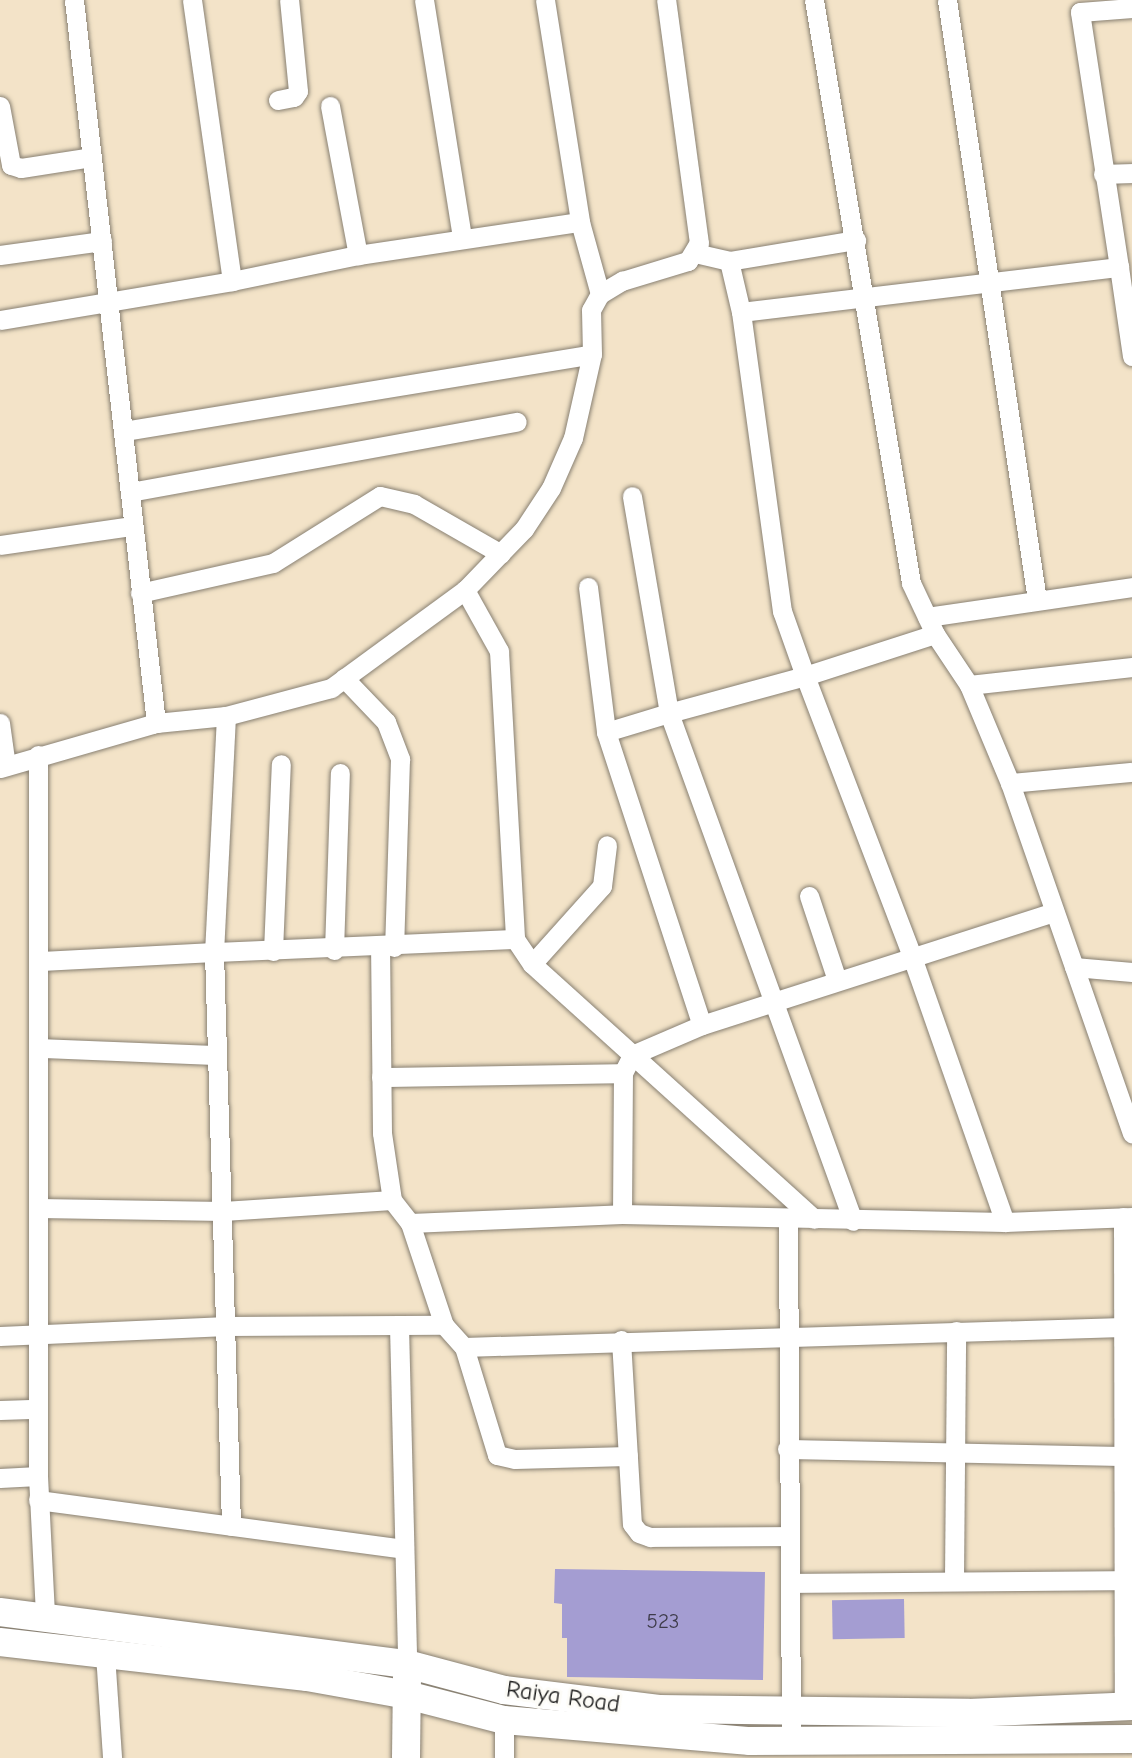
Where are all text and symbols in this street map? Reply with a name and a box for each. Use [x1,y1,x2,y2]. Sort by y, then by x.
house number: 523 [647,1608,679,1634]
street label: Raiya Road [504,1675,622,1719]

